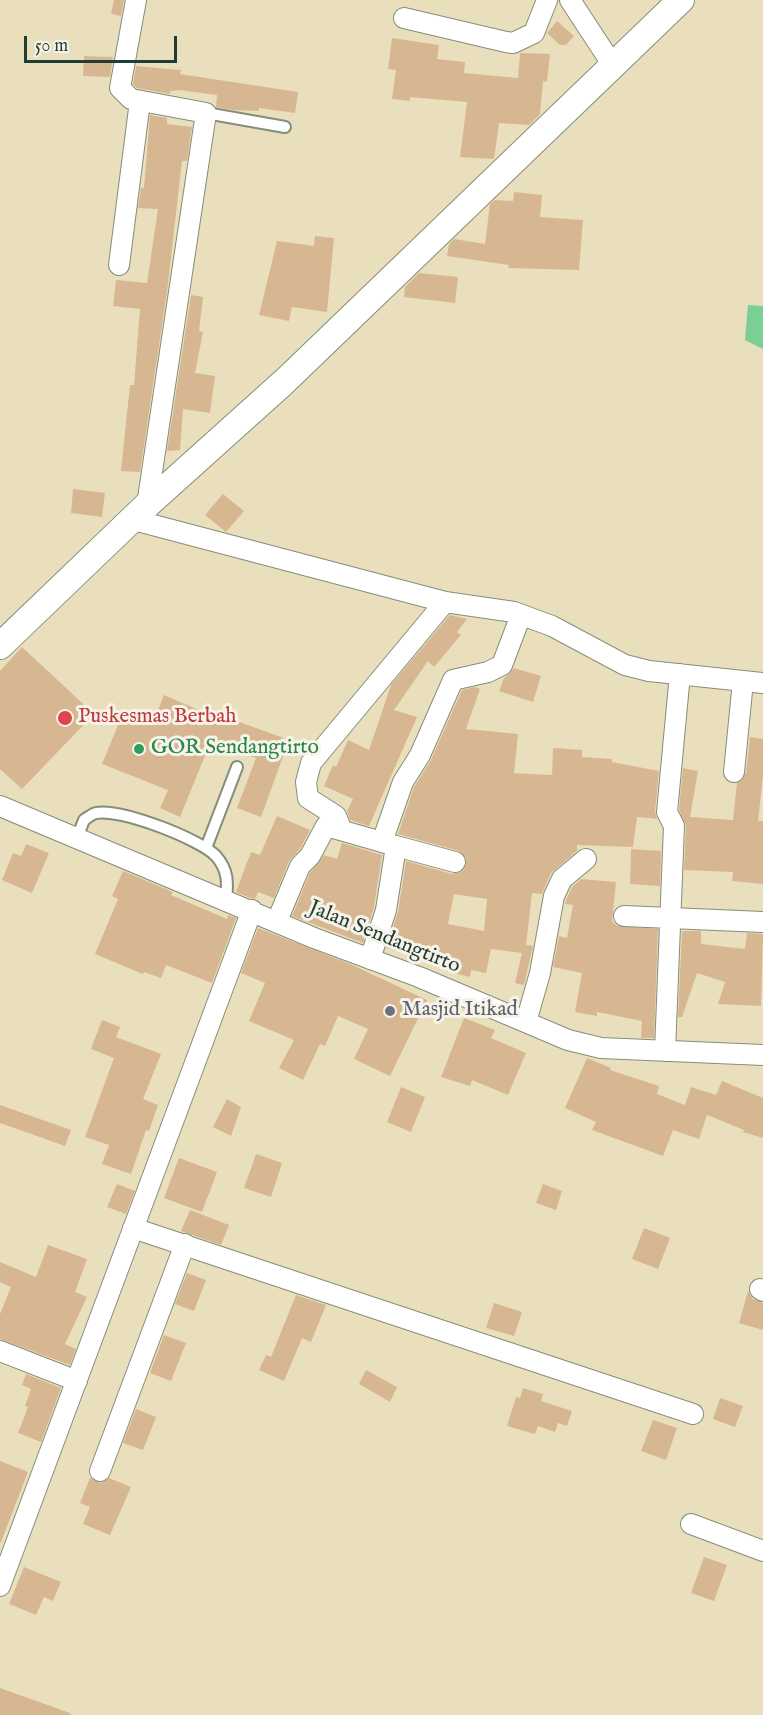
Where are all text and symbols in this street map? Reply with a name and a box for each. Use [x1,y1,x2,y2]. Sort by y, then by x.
scale bar [27,24,180,62]
text: 50 m [35,35,68,58]
place label: Puskesmas Berbah [78,705,237,731]
marker: Puskesmas Berbah [56,709,74,727]
place label: GOR Sendangtirto [151,736,319,762]
marker: GOR Sendangtirto [132,742,146,756]
street label: Jalan Sendangtirto [305,896,463,980]
place label: Masjid Itikad [402,998,518,1024]
marker: Masjid Itikad [383,1004,397,1018]

